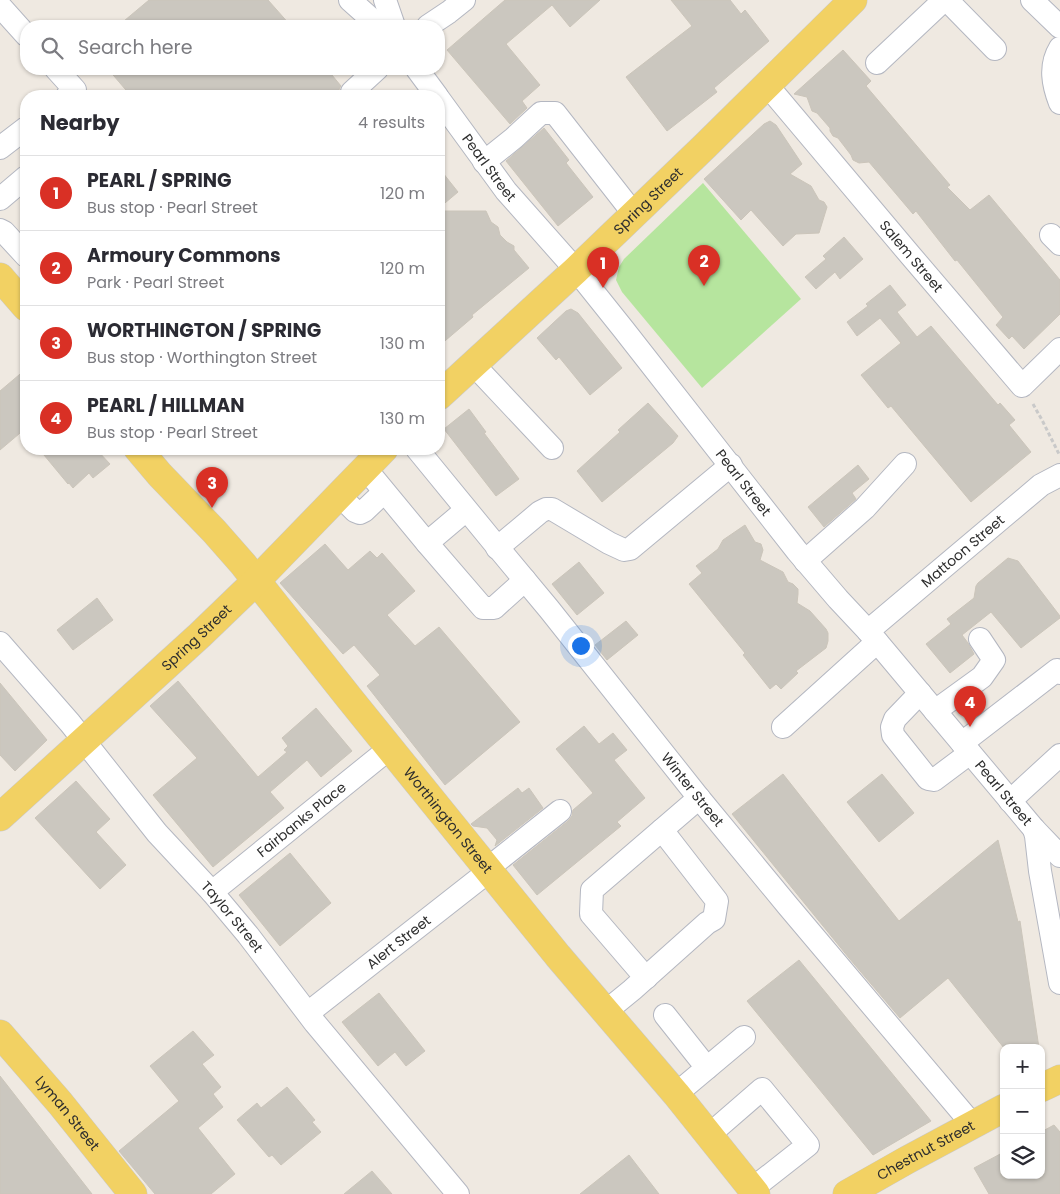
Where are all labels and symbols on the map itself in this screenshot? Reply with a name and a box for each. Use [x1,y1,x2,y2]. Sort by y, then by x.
street label: Pearl Street [457,130,521,206]
street label: Spring Street [609,163,687,239]
street label: Salem Street [875,216,948,297]
pin: 2 [688,245,720,286]
pin: 1 [587,247,619,288]
street label: Pearl Street [711,445,776,520]
pin: 3 [196,467,228,508]
street label: Mattoon Street [917,510,1009,592]
street label: Spring Street [157,600,236,676]
your location [568,633,594,659]
pin: 4 [954,686,986,727]
street label: Winter Street [657,748,728,831]
street label: Pearl Street [970,756,1037,830]
street label: Worthington Street [399,763,497,878]
street label: Fairbanks Place [253,777,351,862]
street label: Taylor Street [197,876,268,956]
street label: Alert Street [362,910,435,974]
street label: Lyman Street [31,1071,104,1155]
street label: Chestnut Street [873,1116,978,1185]

